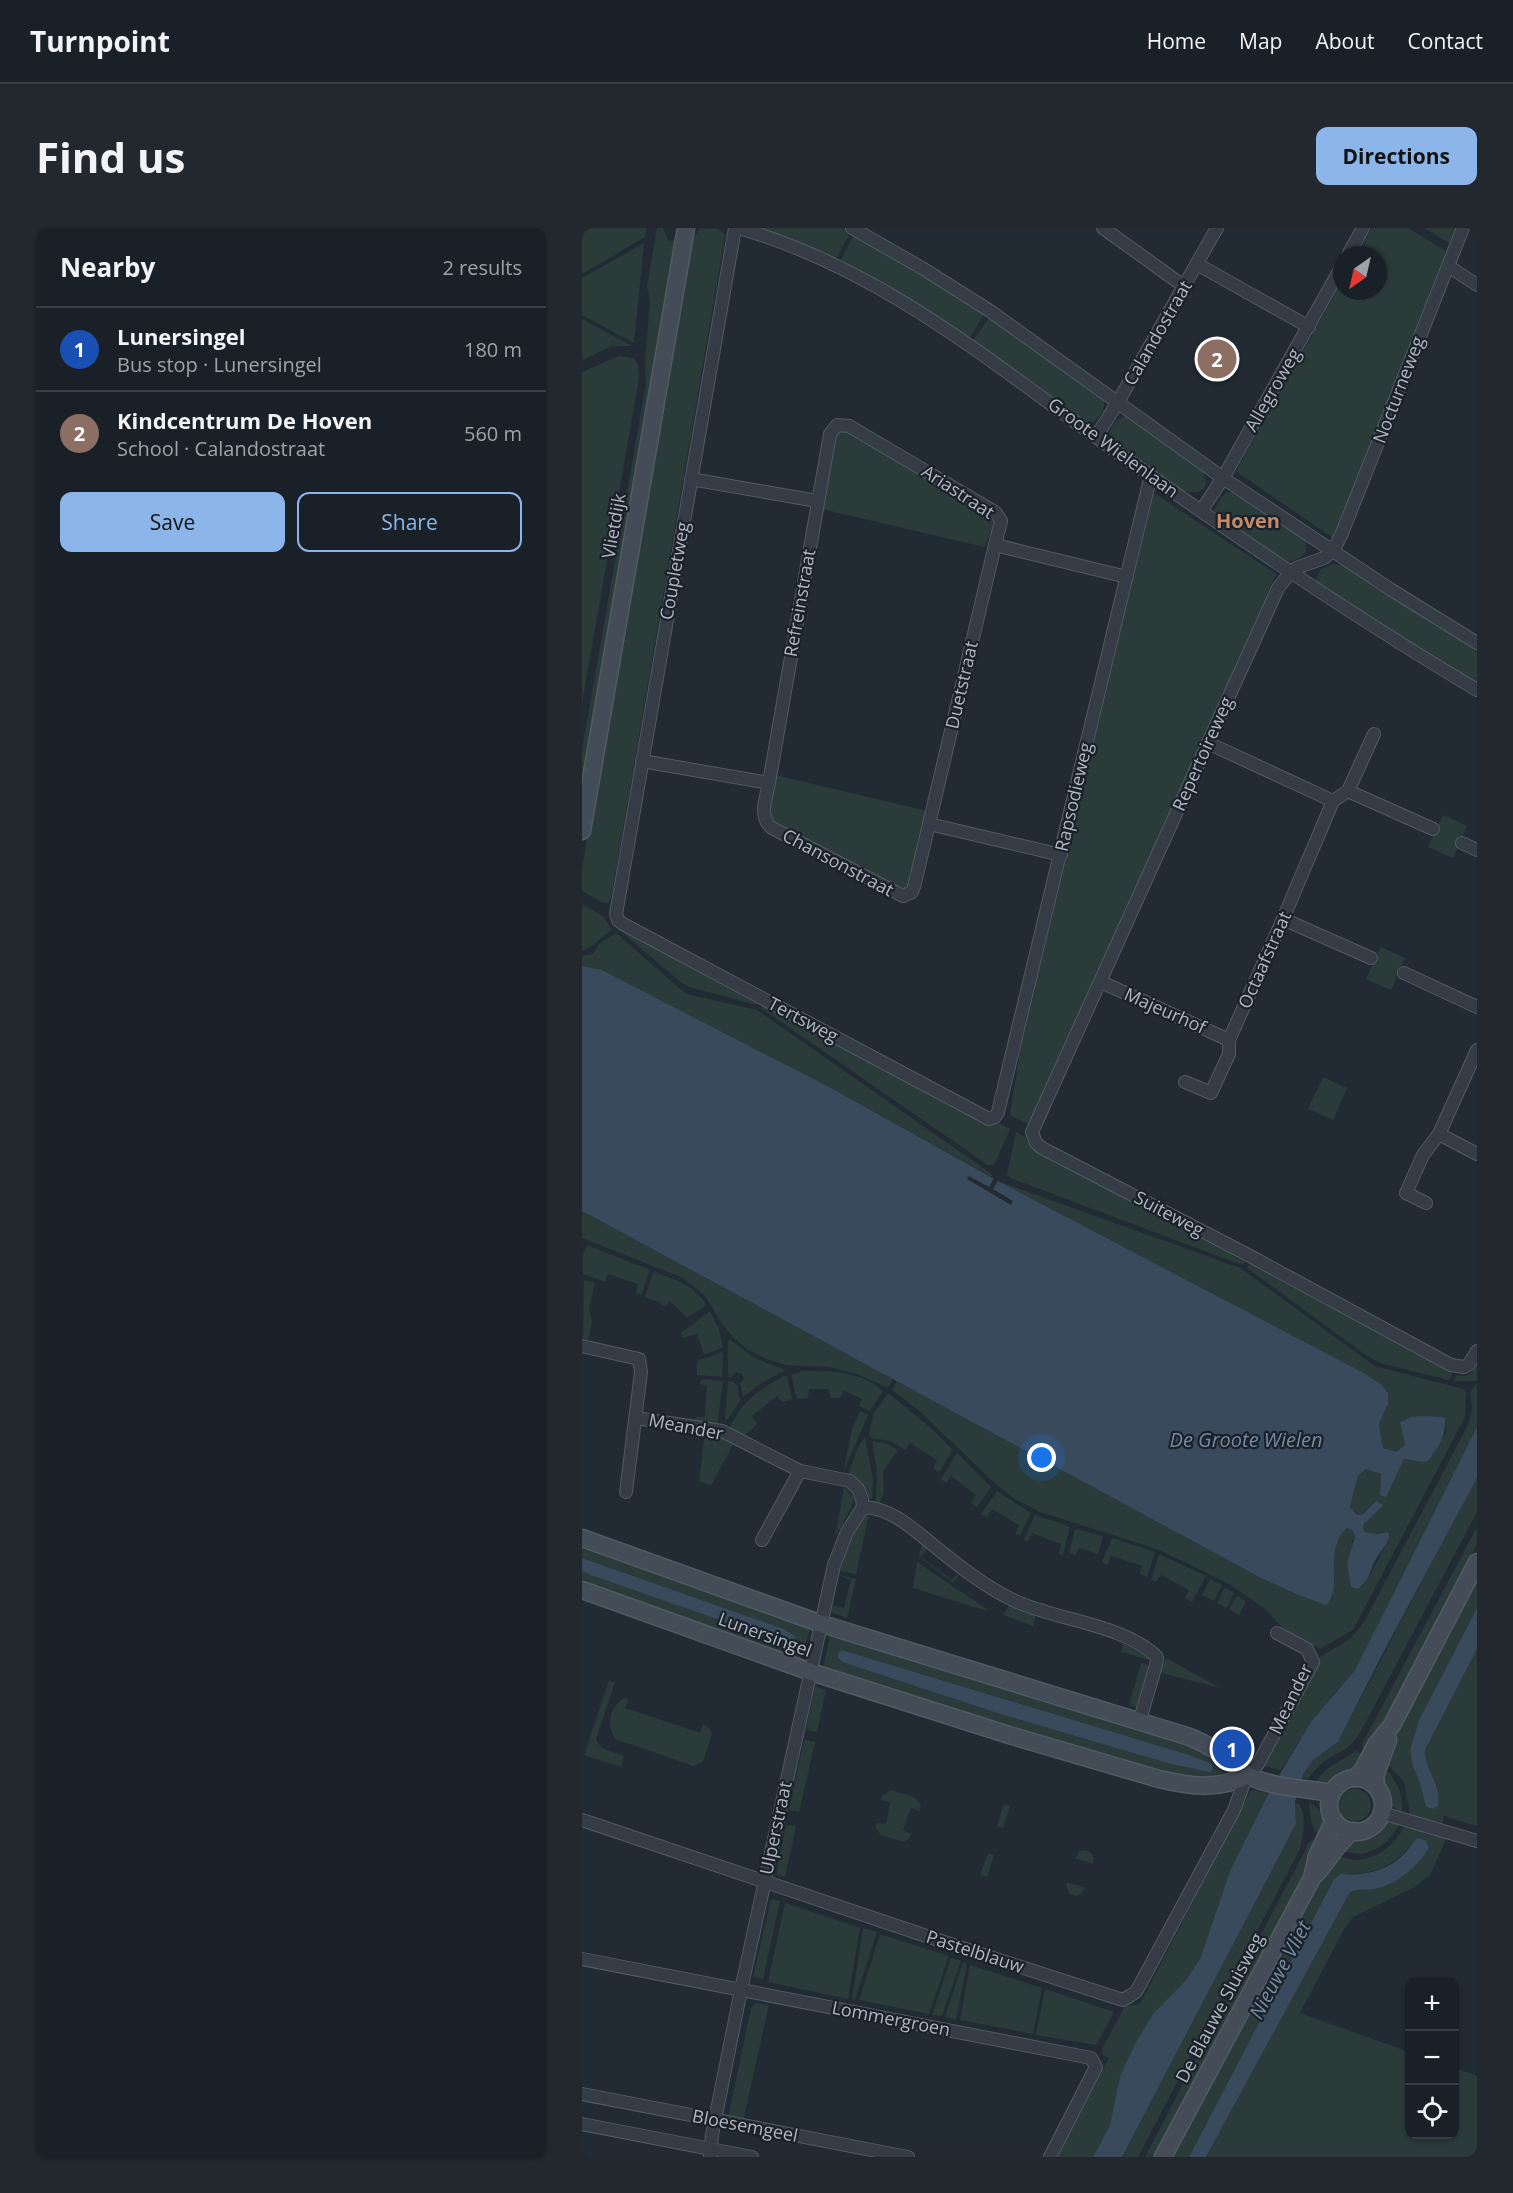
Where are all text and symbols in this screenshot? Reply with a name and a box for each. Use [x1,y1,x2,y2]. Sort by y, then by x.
text: Turnpoint [30,22,170,60]
text: Home [1147,27,1206,55]
text: Map [1239,27,1282,55]
text: About [1315,27,1375,55]
text: Contact [1408,27,1483,55]
button: Directions [1316,127,1477,185]
text: Find us [36,128,185,185]
north arrow [1333,246,1387,300]
text: Nearby [60,249,155,285]
text: 2 results [442,254,522,281]
street label: Calandostraat [1117,276,1197,389]
text: Lunersingel [117,321,246,351]
street label: Nocturneweg [1367,332,1430,447]
text: 1 [74,336,85,363]
text: 180 m [464,336,522,363]
pin: 2 [1198,336,1236,382]
street label: Allegroweg [1239,343,1306,435]
text: Bus stop · Lunersingel [117,351,322,378]
street label: Groote Wielenlaan [1043,392,1184,503]
text: Kindcentrum De Hoven [117,405,372,435]
text: 2 [74,420,85,447]
text: 560 m [464,420,522,447]
text: School · Calandostraat [117,435,325,462]
street label: Ariastraat [918,459,999,524]
street label: Vlietdijk [595,491,631,560]
button: Save [60,492,285,552]
button: Share [297,492,522,552]
district label: Hoven [1216,507,1280,534]
street label: Coupletweg [654,520,694,622]
street label: Refreinstraat [778,547,820,659]
street label: Duetstraat [939,639,983,731]
street label: Repertoireweg [1166,692,1238,815]
street label: Rapsodieweg [1049,740,1097,854]
street label: Chansonstraat [779,823,898,902]
street label: Octaafstraat [1232,907,1296,1012]
street label: Majeurhof [1121,981,1211,1039]
street label: Tertsweg [764,991,843,1048]
street label: Suiteweg [1130,1185,1209,1242]
street label: Meander [647,1407,726,1445]
water label: De Groote Wielen [1170,1426,1322,1453]
your location [1027,1443,1056,1472]
street label: Lunersingel [715,1606,815,1662]
street label: Meander [1263,1659,1318,1738]
pin: 1 [1212,1726,1252,1772]
street label: Ulperstraat [753,1779,797,1877]
water label: Nieuwe Vliet [1242,1915,1317,2024]
street label: Pastelblauw [924,1924,1027,1978]
street label: De Blauwe Sluisweg [1170,1928,1269,2087]
map controls [1405,1977,1459,2139]
button: + [1405,1977,1459,2031]
street label: Lommergroen [830,1995,952,2041]
button: − [1405,2031,1459,2085]
button: locate [1405,2085,1459,2139]
street label: Bloesemgeel [690,2103,800,2147]

